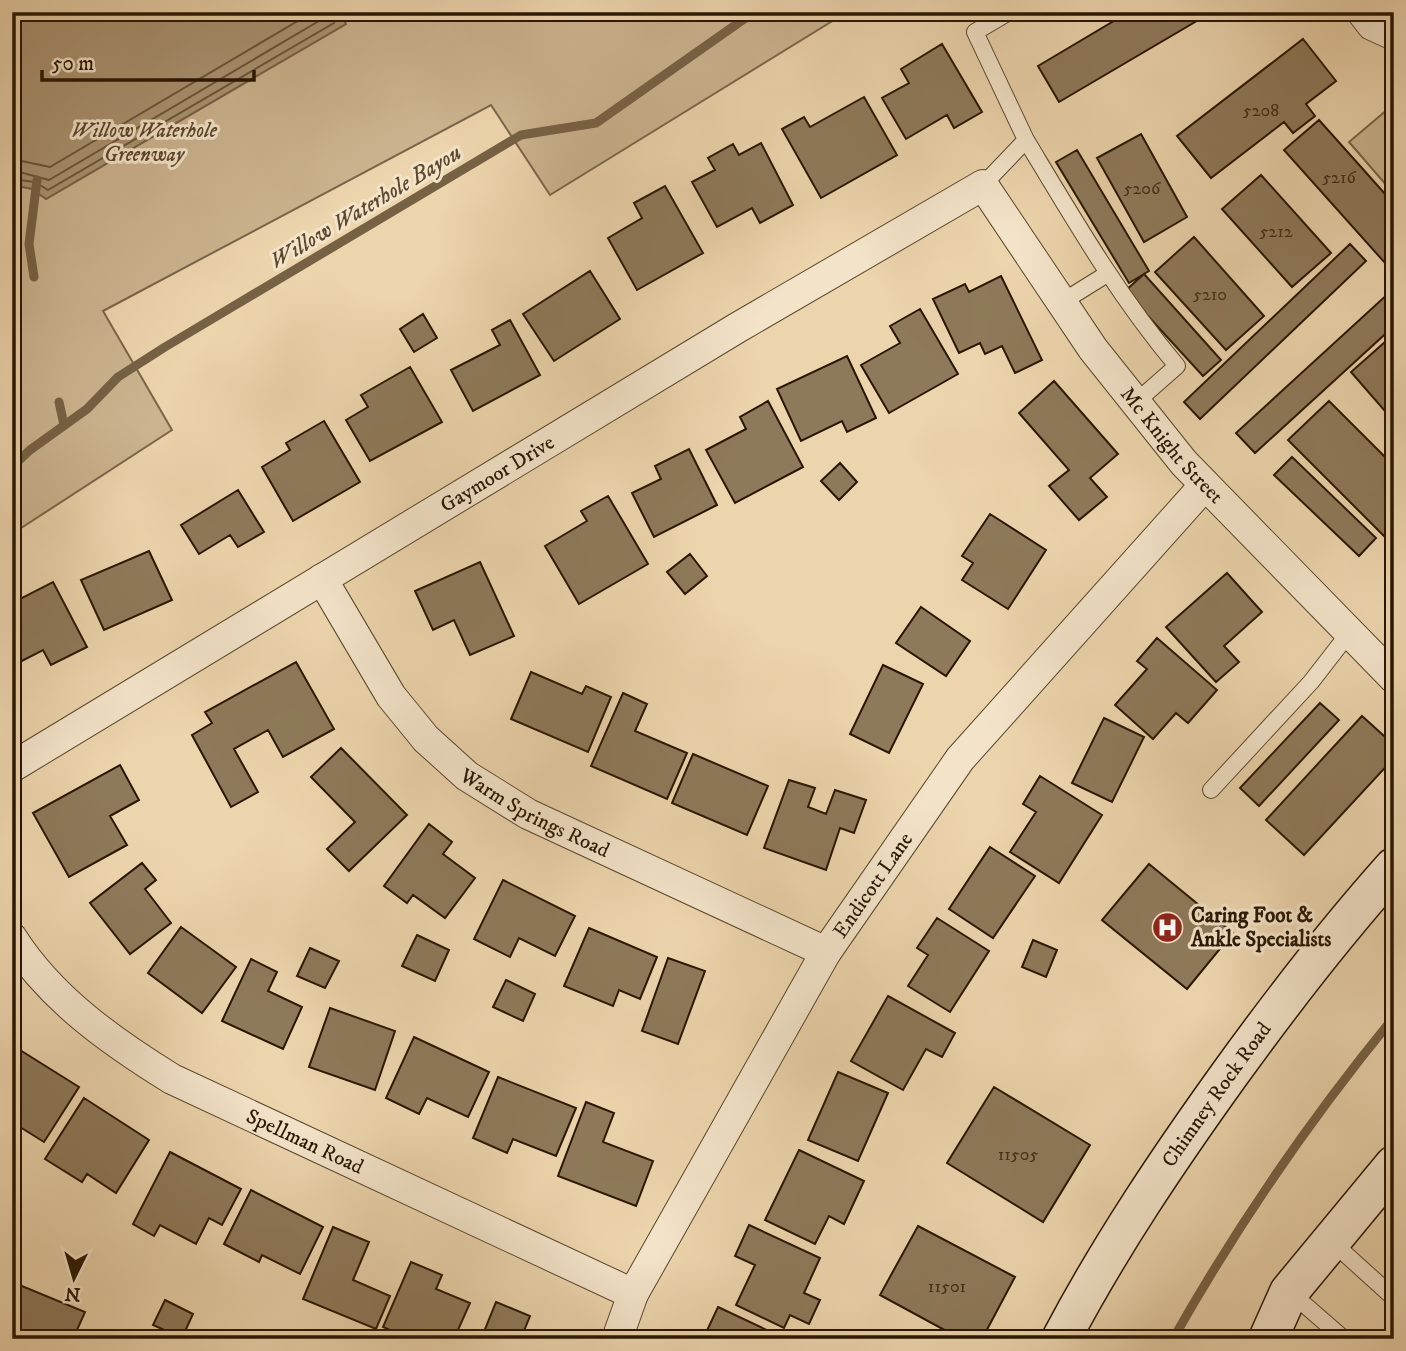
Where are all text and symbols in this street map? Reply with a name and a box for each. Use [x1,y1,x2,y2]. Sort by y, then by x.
scale bar [42,38,254,82]
text: 50 m [52,51,94,77]
house number: 5208 [1243,100,1279,122]
park label: Willow Waterhole Greenway [71,118,218,168]
water label: Willow Waterhole Bayou [264,138,467,276]
house number: 5216 [1322,167,1356,189]
house number: 5206 [1124,178,1161,200]
house number: 5212 [1259,221,1293,243]
house number: 5210 [1193,284,1227,306]
street label: Mc Knight Street [1114,382,1229,510]
street label: Gaymoor Drive [436,430,560,519]
street label: Warm Springs Road [454,762,614,864]
street label: Endicott Lane [828,828,919,943]
place label: Caring Foot & Ankle Specialists [1190,903,1331,953]
hospital icon: Caring Foot & Ankle Specialists [1151,910,1185,944]
street label: Chimney Rock Road [1157,1017,1278,1172]
street label: Spellman Road [242,1103,368,1181]
house number: 11505 [998,1144,1038,1166]
north arrow [38,1242,108,1312]
house number: 11501 [928,1276,966,1298]
text: N [63,1281,81,1306]

